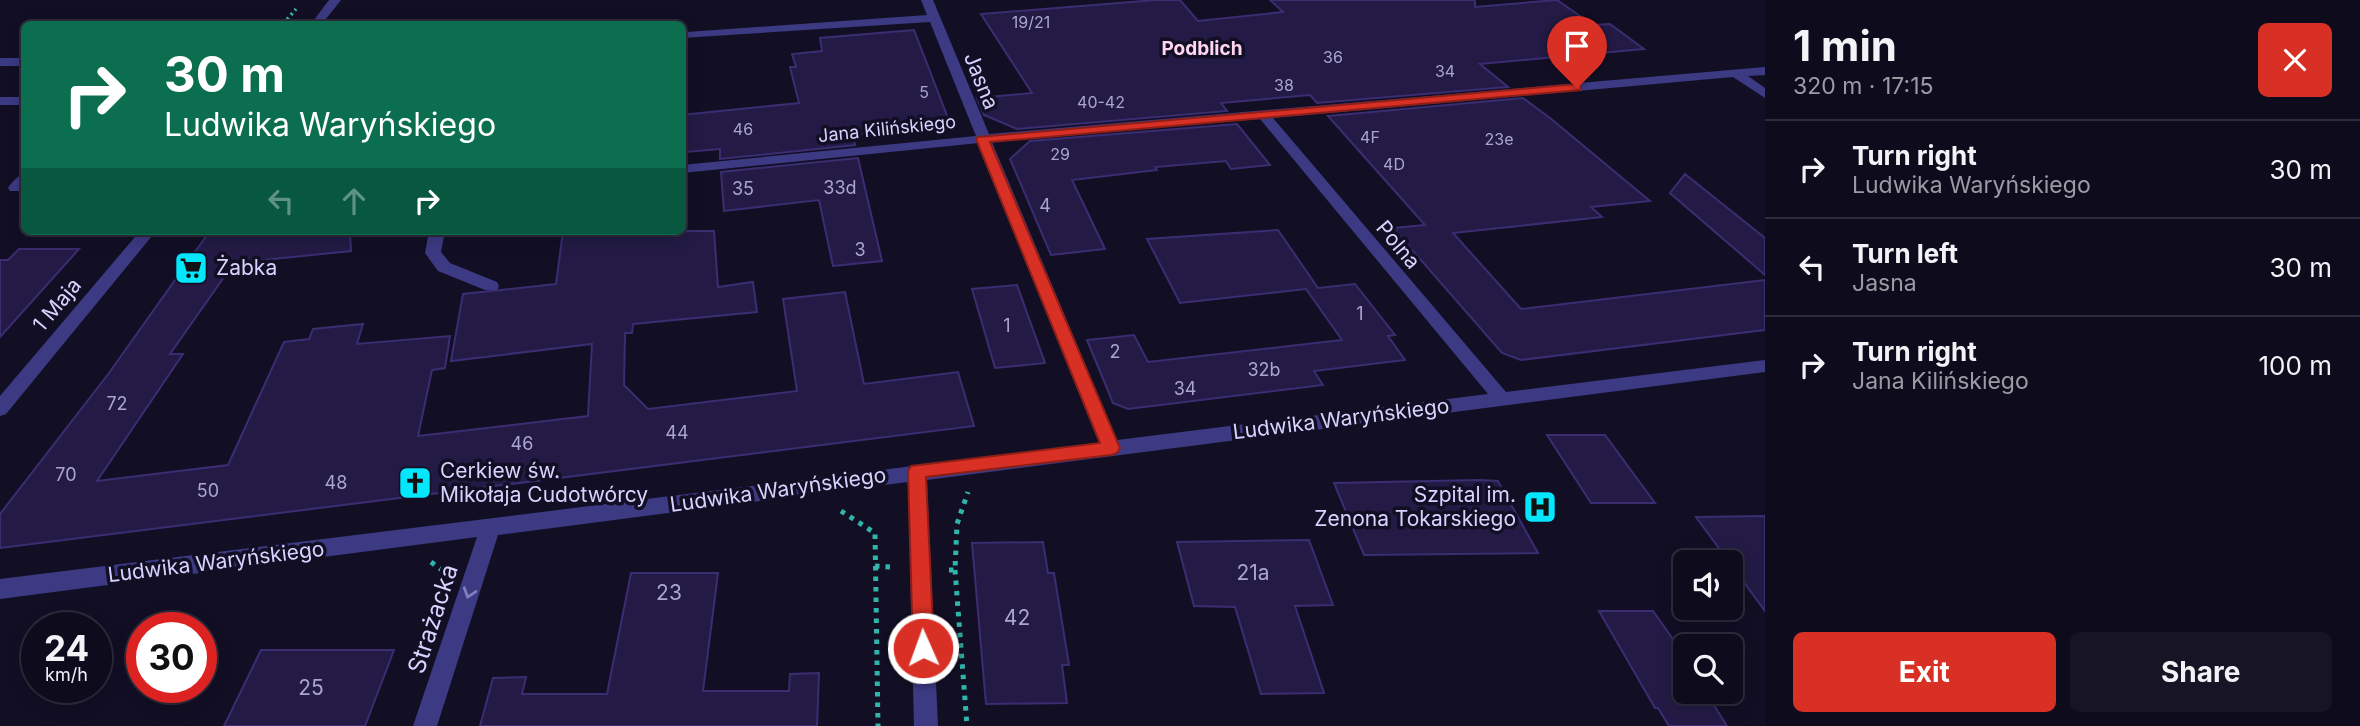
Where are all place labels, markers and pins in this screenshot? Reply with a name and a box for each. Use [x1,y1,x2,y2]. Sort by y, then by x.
pin [1547,16,1607,88]
supermarket icon: Żabka [172,249,210,287]
place label: Żabka [216,254,277,280]
place label: Cerkiew św. Mikołaja Cudotwórcy [440,458,648,507]
church icon: Cerkiew św. Mikołaja Cudotwórcy [396,464,434,502]
place label: Szpital im. Zenona Tokarskiego [1314,482,1516,531]
hospital icon: Szpital im. Zenona Tokarskiego [1521,488,1559,526]

